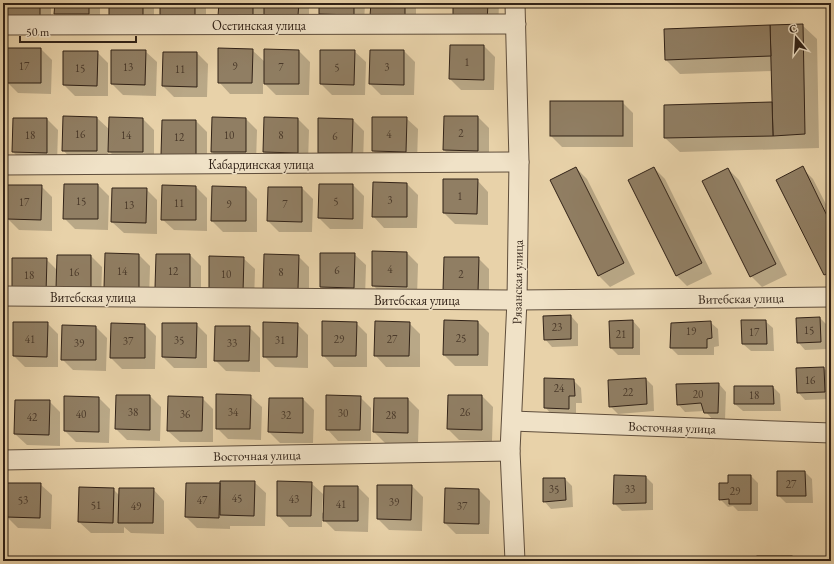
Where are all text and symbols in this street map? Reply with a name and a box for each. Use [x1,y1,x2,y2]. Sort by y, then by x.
street label: Осетинская улица [212,17,307,34]
scale bar [20,18,136,44]
north arrow [776,18,816,58]
text: С [787,21,799,36]
text: 50 m [26,24,50,40]
house number: 1 [464,55,470,69]
house number: 17 [19,59,30,73]
house number: 9 [232,59,238,73]
house number: 13 [123,60,133,74]
house number: 7 [278,60,284,74]
house number: 5 [334,60,340,74]
house number: 3 [384,60,390,74]
house number: 15 [75,61,85,75]
house number: 11 [175,62,185,76]
house number: 2 [458,126,464,140]
house number: 16 [75,127,86,141]
house number: 4 [386,127,392,141]
house number: 18 [25,128,35,142]
house number: 14 [121,128,132,142]
house number: 10 [224,128,234,142]
house number: 8 [278,128,284,142]
house number: 6 [332,129,338,143]
house number: 12 [174,130,185,144]
street label: Кабардинская улица [208,156,315,173]
house number: 1 [457,189,463,203]
house number: 3 [387,193,393,207]
house number: 15 [76,194,86,208]
house number: 5 [333,194,339,208]
house number: 17 [19,195,30,209]
house number: 11 [174,196,184,210]
house number: 9 [226,197,232,211]
house number: 7 [282,197,288,211]
house number: 13 [124,198,134,212]
street label: Рязанская улица [508,239,527,324]
house number: 4 [387,262,393,276]
house number: 6 [334,263,340,277]
house number: 14 [117,264,128,278]
house number: 12 [168,264,179,278]
house number: 16 [69,265,80,279]
house number: 8 [278,265,284,279]
house number: 10 [221,267,231,281]
house number: 2 [458,267,464,281]
house number: 18 [24,268,34,282]
street label: Витебская улица [50,289,137,306]
street label: Витебская улица [698,289,785,308]
street label: Витебская улица [374,292,461,309]
house number: 23 [552,320,562,334]
house number: 15 [804,323,814,337]
house number: 19 [686,324,697,338]
house number: 17 [749,325,760,339]
house number: 21 [616,327,626,341]
house number: 25 [456,331,466,345]
house number: 41 [25,332,35,346]
house number: 29 [334,332,345,346]
house number: 27 [387,332,398,346]
house number: 35 [174,333,184,347]
house number: 31 [275,333,285,347]
house number: 37 [123,334,134,348]
house number: 39 [74,336,85,350]
house number: 33 [227,336,237,350]
house number: 16 [805,373,816,387]
house number: 24 [554,381,565,395]
house number: 22 [623,385,634,399]
house number: 20 [693,387,703,401]
house number: 18 [749,388,759,402]
house number: 38 [128,405,138,419]
house number: 34 [228,405,239,419]
house number: 26 [460,405,471,419]
house number: 30 [338,406,348,420]
house number: 40 [76,407,86,421]
house number: 36 [180,407,191,421]
house number: 32 [281,408,292,422]
house number: 28 [386,408,396,422]
house number: 42 [27,410,38,424]
street label: Восточная улица [628,417,717,438]
street label: Восточная улица [213,446,302,465]
house number: 27 [786,477,797,491]
house number: 35 [549,482,559,496]
house number: 33 [625,482,635,496]
house number: 29 [730,484,741,498]
house number: 45 [232,491,242,505]
house number: 43 [289,492,299,506]
house number: 53 [18,493,28,507]
house number: 47 [197,493,208,507]
house number: 39 [389,495,400,509]
house number: 41 [336,497,346,511]
house number: 51 [91,498,101,512]
house number: 49 [131,499,142,513]
house number: 37 [457,499,468,513]

